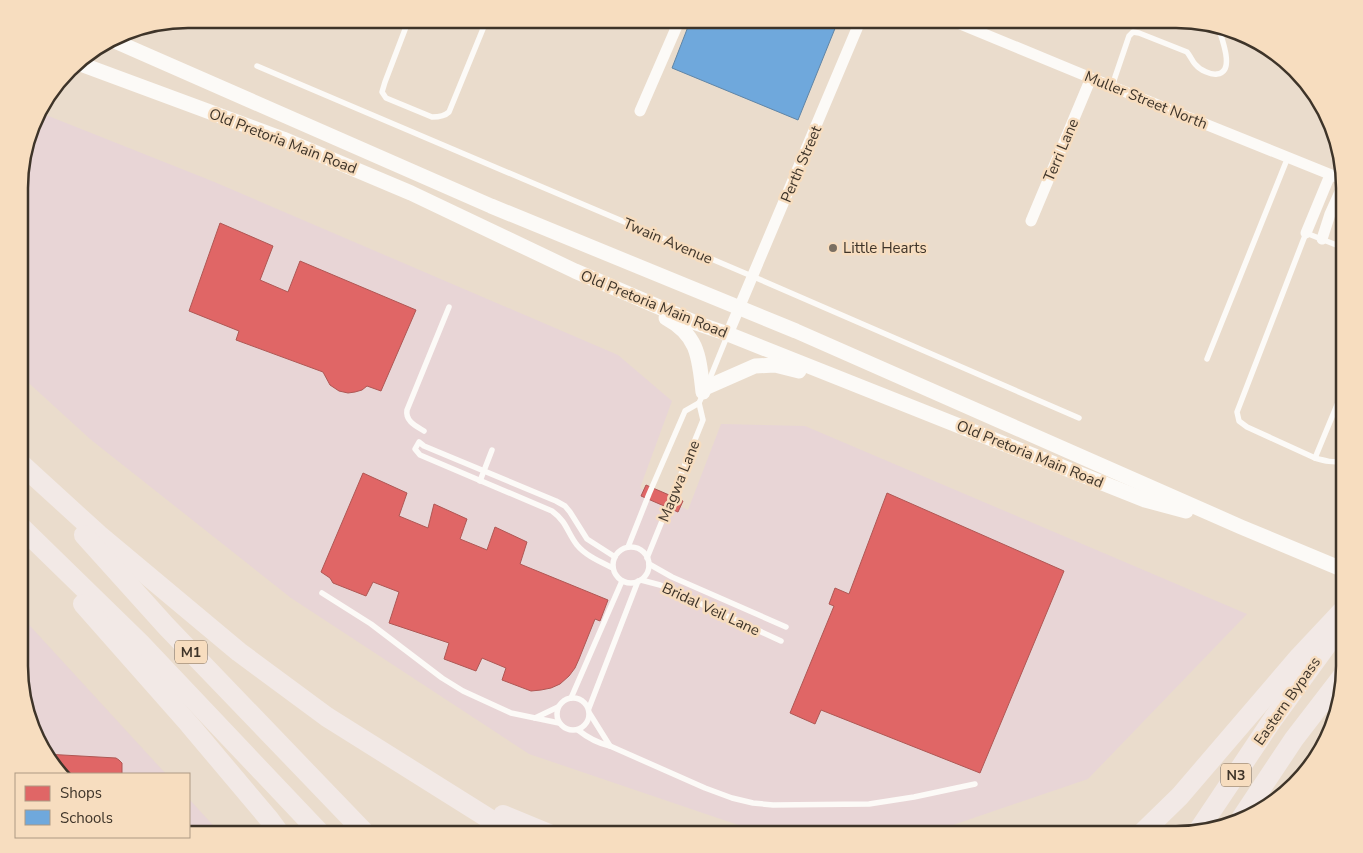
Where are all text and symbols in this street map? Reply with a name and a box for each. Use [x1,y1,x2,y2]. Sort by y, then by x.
street label: Muller Street North [1082,66,1210,134]
street label: Old Pretoria Main Road [206,104,360,178]
street label: Terri Lane [1039,115,1083,185]
street label: Perth Street [776,122,826,205]
street label: Twain Avenue [620,213,716,269]
place label: Little Hearts [843,238,927,258]
marker: Little Hearts [827,242,839,254]
street label: Old Pretoria Main Road [578,265,730,343]
street label: Old Pretoria Main Road [954,415,1106,493]
street label: Magwa Lane [654,437,704,525]
street label: Bridal Veil Lane [659,578,763,640]
road number: M1 [175,640,207,664]
street label: Eastern Bypass [1249,653,1325,749]
road number: N3 [1221,764,1251,786]
legend [15,773,190,838]
text: Shops [60,783,102,803]
text: Schools [60,808,113,828]

